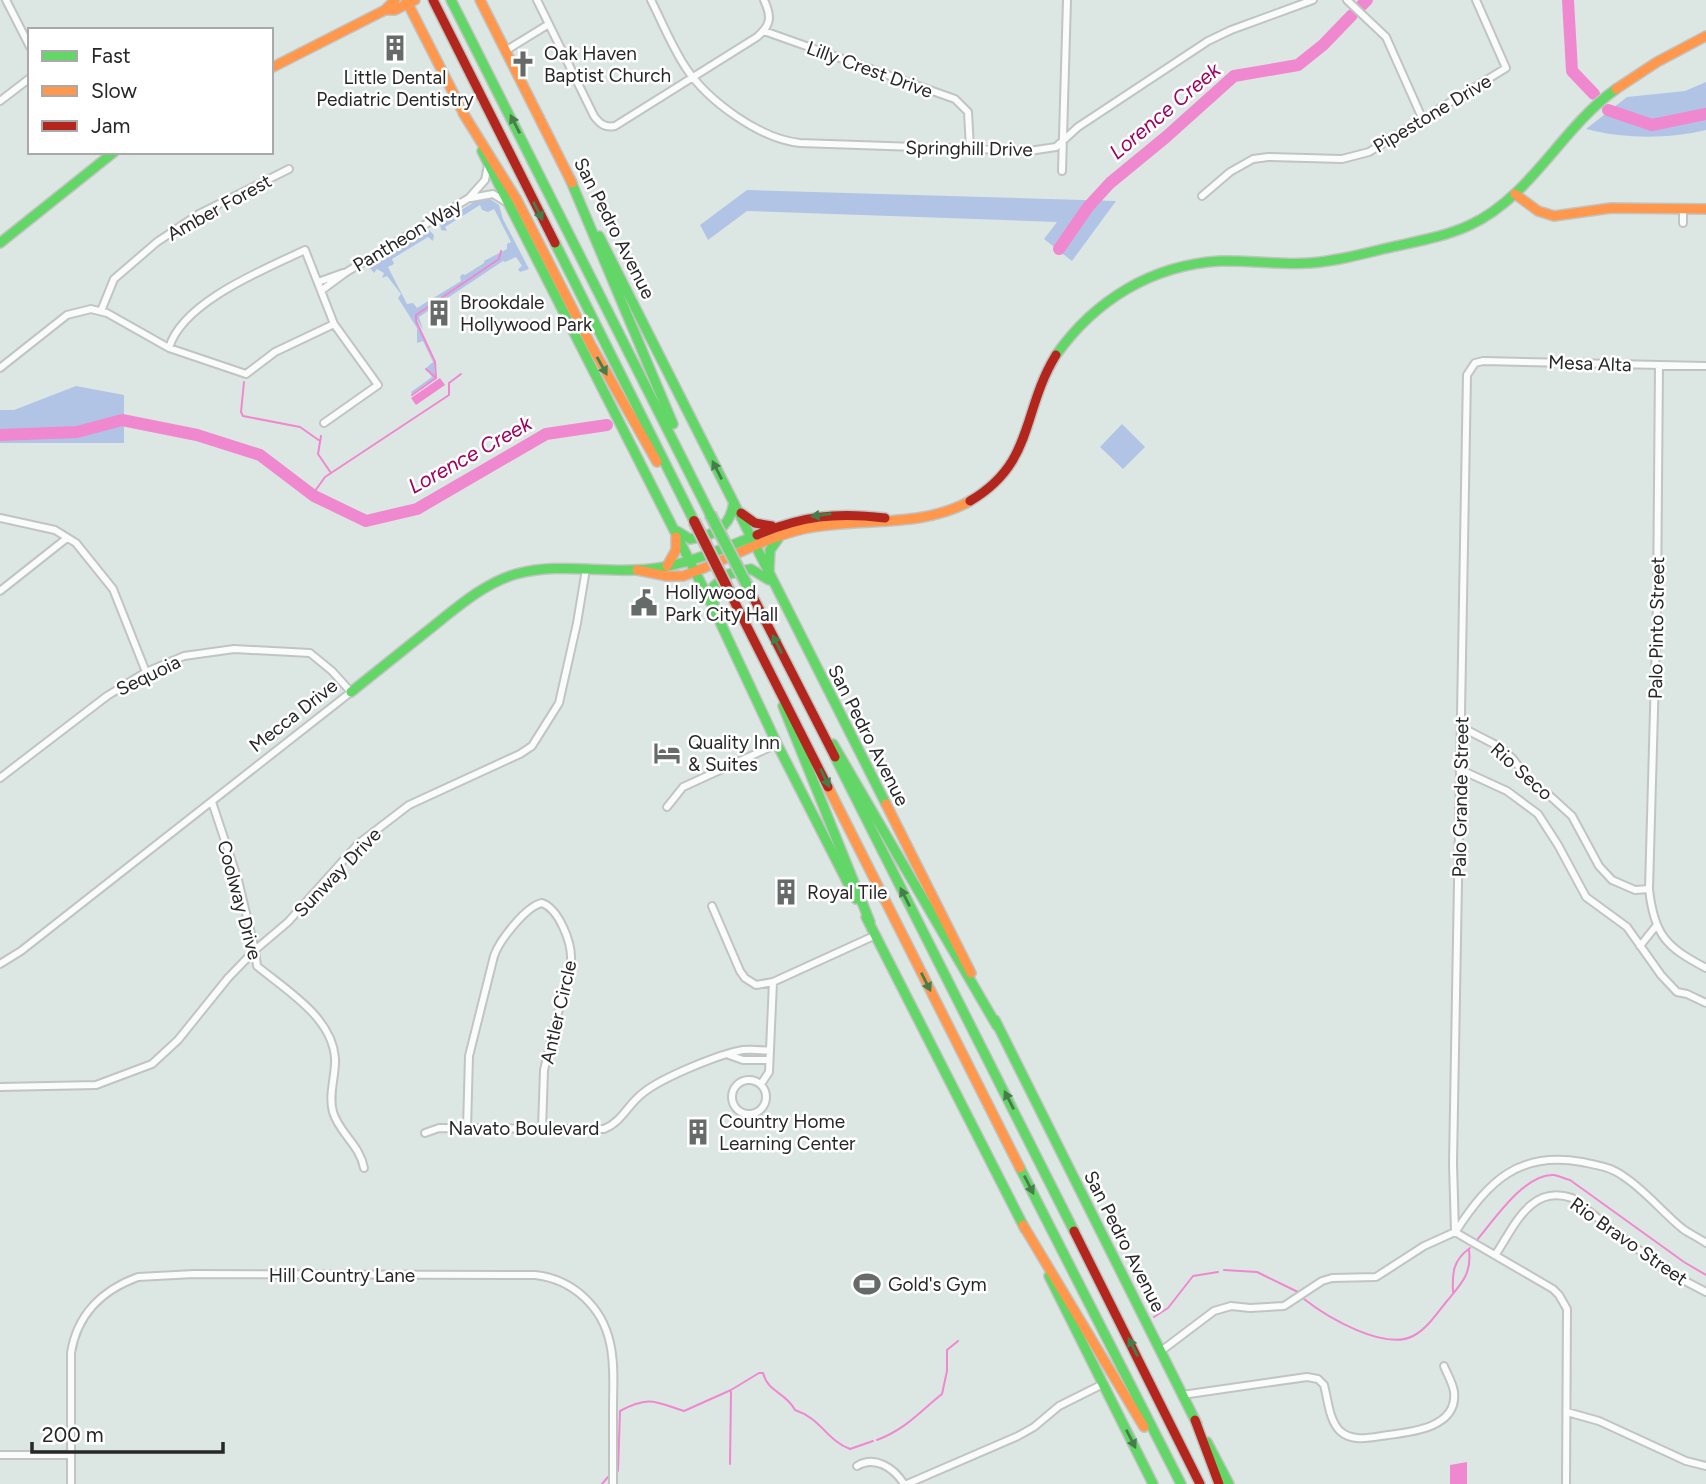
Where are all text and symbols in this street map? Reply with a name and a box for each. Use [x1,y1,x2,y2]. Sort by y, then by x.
legend [28,28,273,154]
building icon: Little Dental Pediatric Dentistry [380,33,410,63]
street label: Lilly Crest Drive [804,36,936,103]
place label: Oak Haven Baptist Church [544,42,671,87]
text: Fast [91,43,131,68]
church icon: Oak Haven Baptist Church [508,49,538,79]
water label: Lorence Creek [1104,56,1226,164]
place label: Little Dental Pediatric Dentistry [316,66,474,111]
street label: Pipestone Drive [1369,69,1495,158]
text: Slow [91,78,137,103]
text: Jam [91,113,130,138]
one-way arrow [509,114,520,134]
street label: Springhill Drive [905,136,1033,161]
street label: San Pedro Avenue [569,154,660,303]
street label: Amber Forest [163,169,275,246]
street label: Pantheon Way [349,194,466,277]
one-way arrow [533,201,544,221]
place label: Brookdale Hollywood Park [460,291,593,336]
building icon: Brookdale Hollywood Park [424,298,454,328]
street label: Mesa Alta [1548,351,1632,376]
one-way arrow [596,356,609,375]
water label: Lorence Creek [404,410,536,499]
one-way arrow [711,460,722,480]
one-way arrow [810,509,832,520]
street label: Palo Pinto Street [1644,557,1669,699]
place label: Hollywood Park City Hall [665,581,778,626]
public building icon: Hollywood Park City Hall [629,588,659,618]
one-way arrow [771,634,783,654]
street label: Sequoia [112,650,184,701]
street label: San Pedro Avenue [823,661,914,810]
street label: Mecca Drive [245,674,342,757]
street label: Palo Grande Street [1448,716,1473,878]
place label: Quality Inn & Suites [688,731,780,776]
hotel icon: Quality Inn & Suites [652,738,682,768]
street label: Rio Seco [1486,738,1557,805]
one-way arrow [820,768,831,788]
street label: Sunway Drive [289,823,386,922]
street label: Coolway Drive [213,838,267,962]
building icon: Royal Tile [771,877,801,907]
place label: Royal Tile [807,881,887,904]
one-way arrow [900,887,912,907]
street label: Antler Circle [535,958,582,1066]
one-way arrow [921,972,932,992]
one-way arrow [1004,1090,1015,1110]
place label: Country Home Learning Center [719,1110,856,1155]
street label: Navato Boulevard [449,1117,599,1140]
building icon: Country Home Learning Center [683,1117,713,1147]
street label: San Pedro Avenue [1079,1167,1170,1316]
one-way arrow [1023,1175,1035,1195]
street label: Rio Bravo Street [1566,1192,1692,1290]
street label: Hill Country Lane [269,1264,415,1287]
sports icon: Gold's Gym [852,1269,882,1299]
place label: Gold's Gym [888,1273,987,1296]
one-way arrow [1128,1337,1139,1357]
scale bar [32,1410,222,1454]
text: 200 m [42,1422,104,1447]
one-way arrow [1125,1429,1136,1449]

